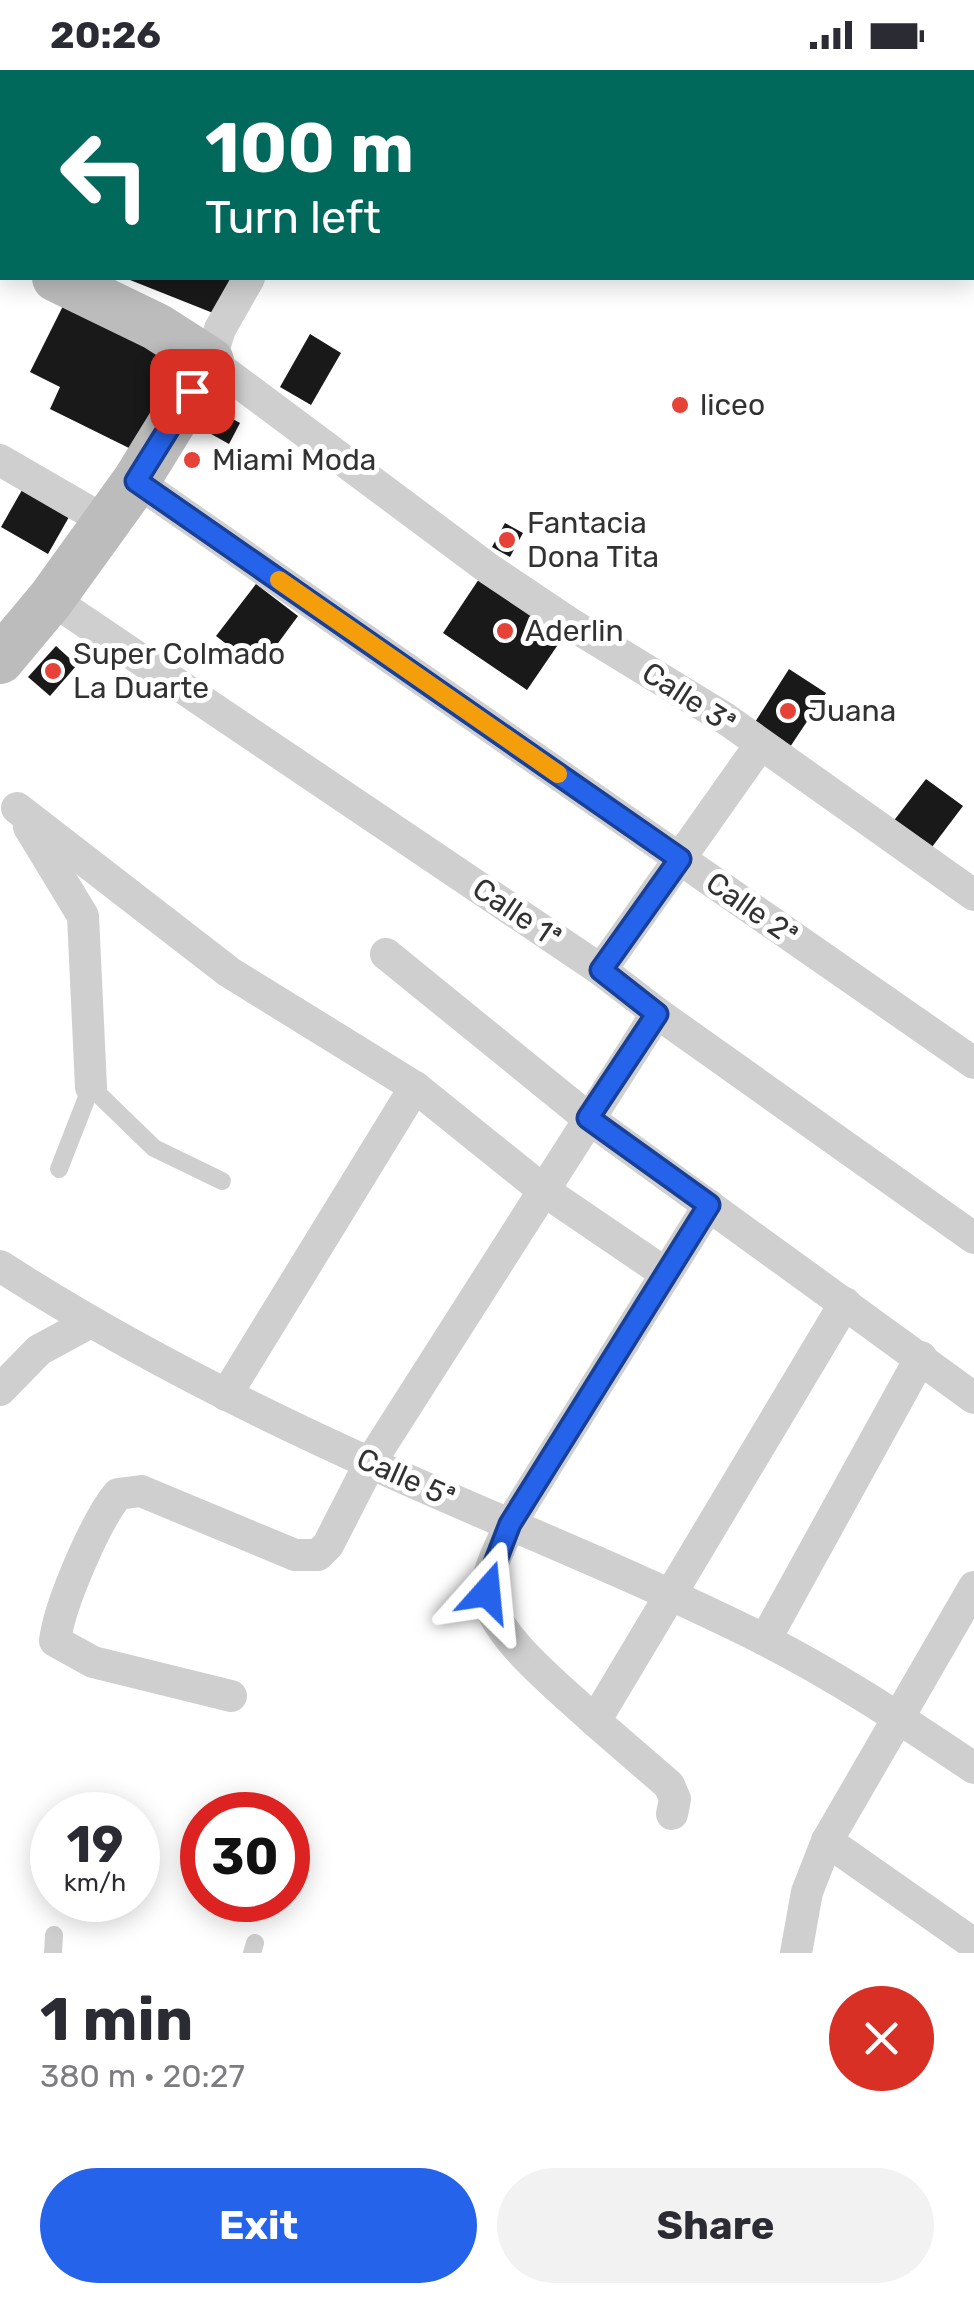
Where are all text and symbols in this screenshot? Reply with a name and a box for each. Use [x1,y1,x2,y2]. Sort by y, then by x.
text: 20:26 [50,12,161,58]
text: 100 m [205,107,414,190]
icon: left [40,110,170,240]
text: Turn left [205,191,381,244]
pin [150,349,235,434]
icon: arrive [165,364,220,419]
place label: liceo [700,387,765,423]
marker: liceo [669,394,691,416]
place label: Miami Moda [212,442,376,478]
marker: Miami Moda [181,449,203,471]
place label: Fantacia Dona Tita [527,505,659,575]
marker: Fantacia Dona Tita [496,529,518,551]
place label: Aderlin [525,613,624,649]
marker: Aderlin [494,620,516,642]
place label: Super Colmado La Duarte [73,636,285,706]
street label: Calle 3ª [635,655,743,741]
marker: Super Colmado La Duarte [42,660,64,682]
place label: Juana [808,693,896,729]
marker: Juana [777,700,799,722]
street label: Calle 2ª [699,864,805,954]
street label: Calle 1ª [466,870,568,956]
street label: Calle 5ª [351,1440,461,1516]
position arrow [435,1540,539,1644]
speed limit sign: 30 [180,1792,310,1922]
text: 19 [67,1815,123,1875]
text: km/h [64,1868,126,1897]
text: 1 min [40,1984,193,2055]
button: close [829,1986,934,2091]
text: 380 m · 20:27 [40,2057,245,2095]
button: Exit [40,2168,477,2283]
button: Share [497,2168,934,2283]

